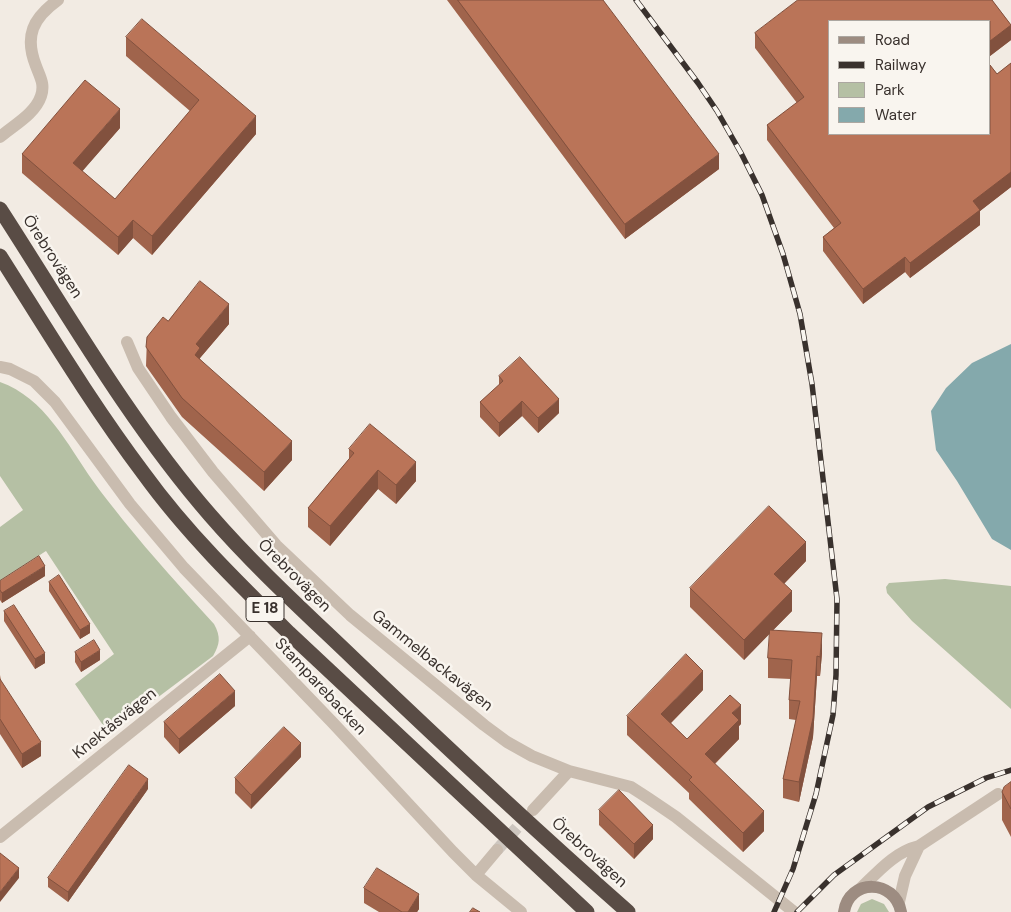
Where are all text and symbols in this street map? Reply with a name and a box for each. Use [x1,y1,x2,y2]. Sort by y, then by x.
legend [828,20,991,135]
text: Road [875,30,910,50]
text: Railway [875,55,926,75]
text: Park [875,80,905,100]
text: Water [875,105,916,125]
street label: Örebrovägen [18,212,86,302]
street label: Örebrovägen [253,535,335,617]
road number: E 18 [246,596,284,622]
street label: Gammelbackavägen [368,606,496,716]
street label: Stamparebacken [270,635,370,739]
street label: Knektåsvägen [69,684,161,764]
street label: Örebrovägen [547,814,631,892]

